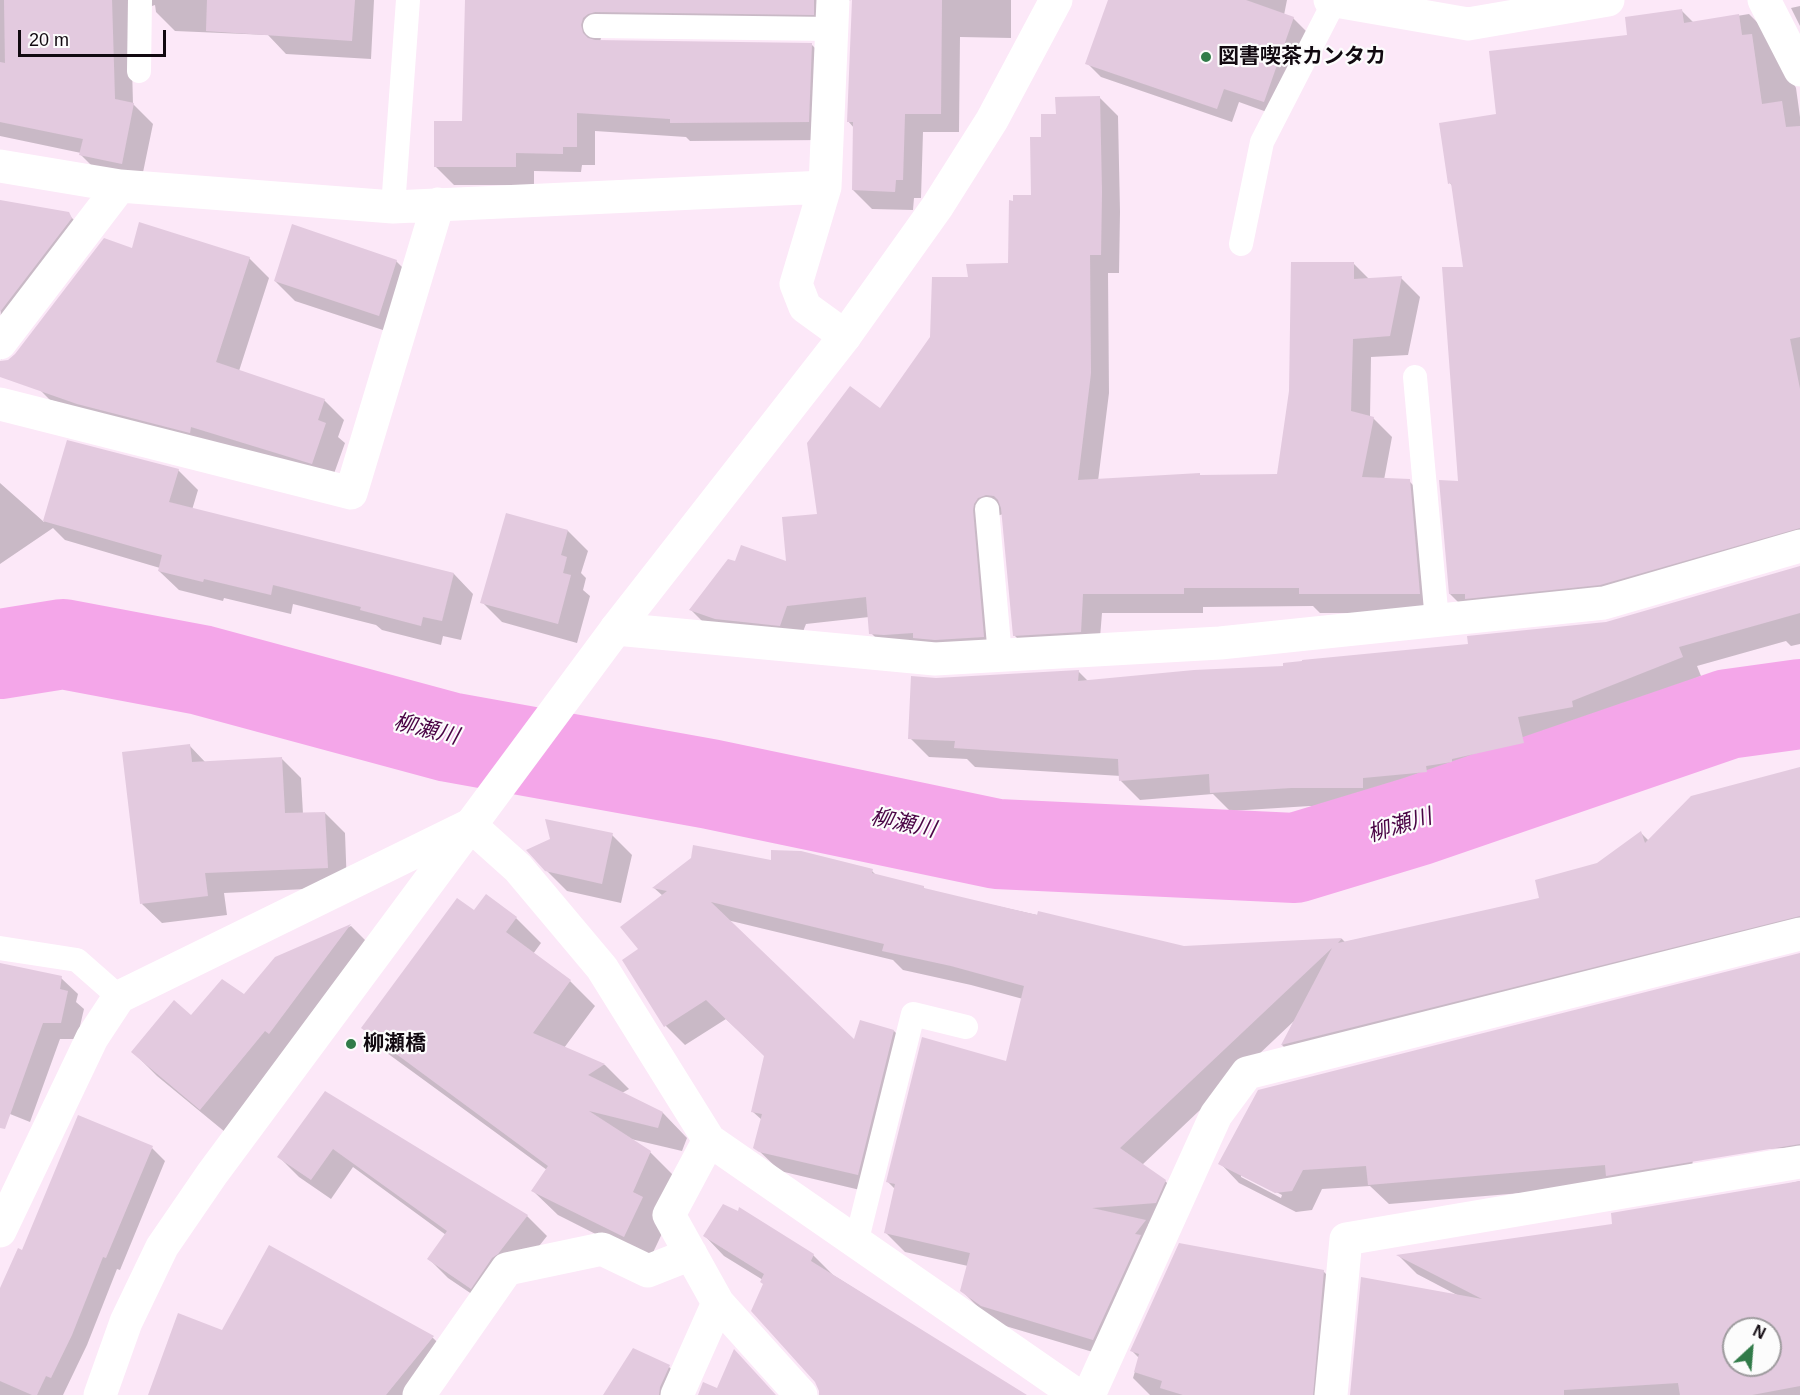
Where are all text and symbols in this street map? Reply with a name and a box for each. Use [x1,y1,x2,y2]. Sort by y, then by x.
scale bar [21,18,170,56]
text: 20 m [29,30,69,50]
place label: 図書喫茶カンタカ [1218,44,1386,70]
marker: 図書喫茶カンタカ [1199,50,1213,64]
water label: 柳瀬川 [391,709,461,751]
water label: 柳瀬川 [868,804,938,844]
water label: 柳瀬川 [1365,804,1435,848]
place label: 柳瀬橋 [363,1031,426,1057]
marker: 柳瀬橋 [344,1037,358,1051]
north arrow [1722,1317,1782,1377]
text: N [1750,1322,1768,1342]

